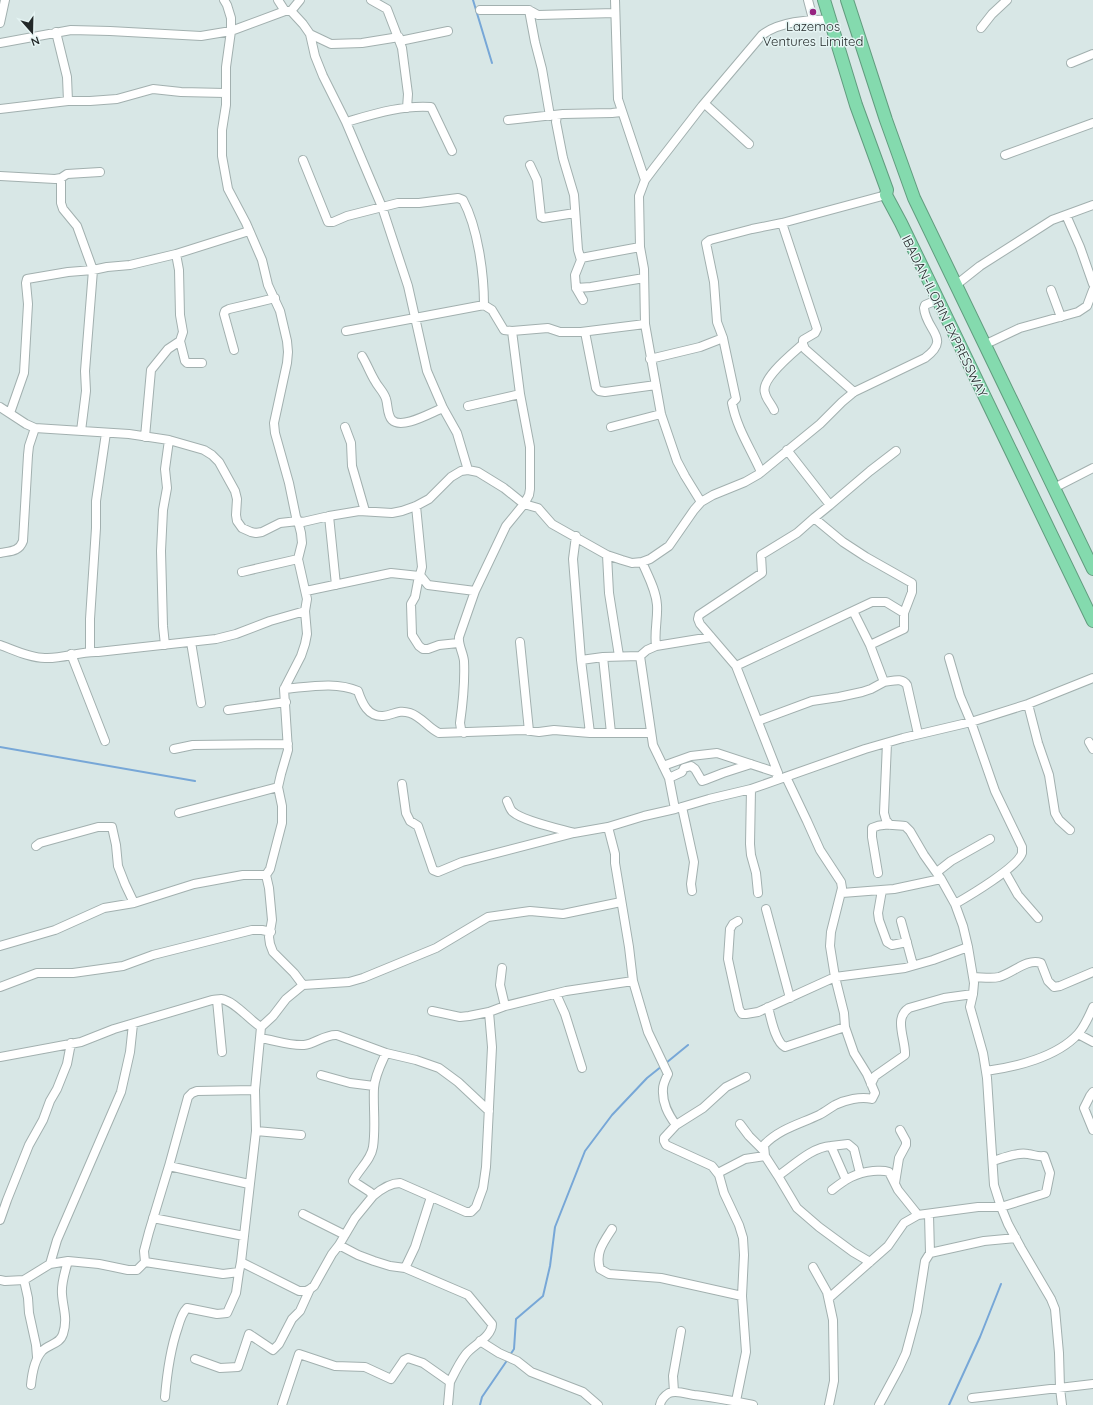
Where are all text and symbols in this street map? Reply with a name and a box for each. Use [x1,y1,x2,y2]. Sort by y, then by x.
marker: Lazemos Ventures Limited [808,7,818,17]
north arrow [12,12,52,52]
place label: Lazemos Ventures Limited [763,18,863,49]
text: N [29,33,42,49]
street label: IBADAN-ILORIN EXPRESSWAY [899,232,992,400]

